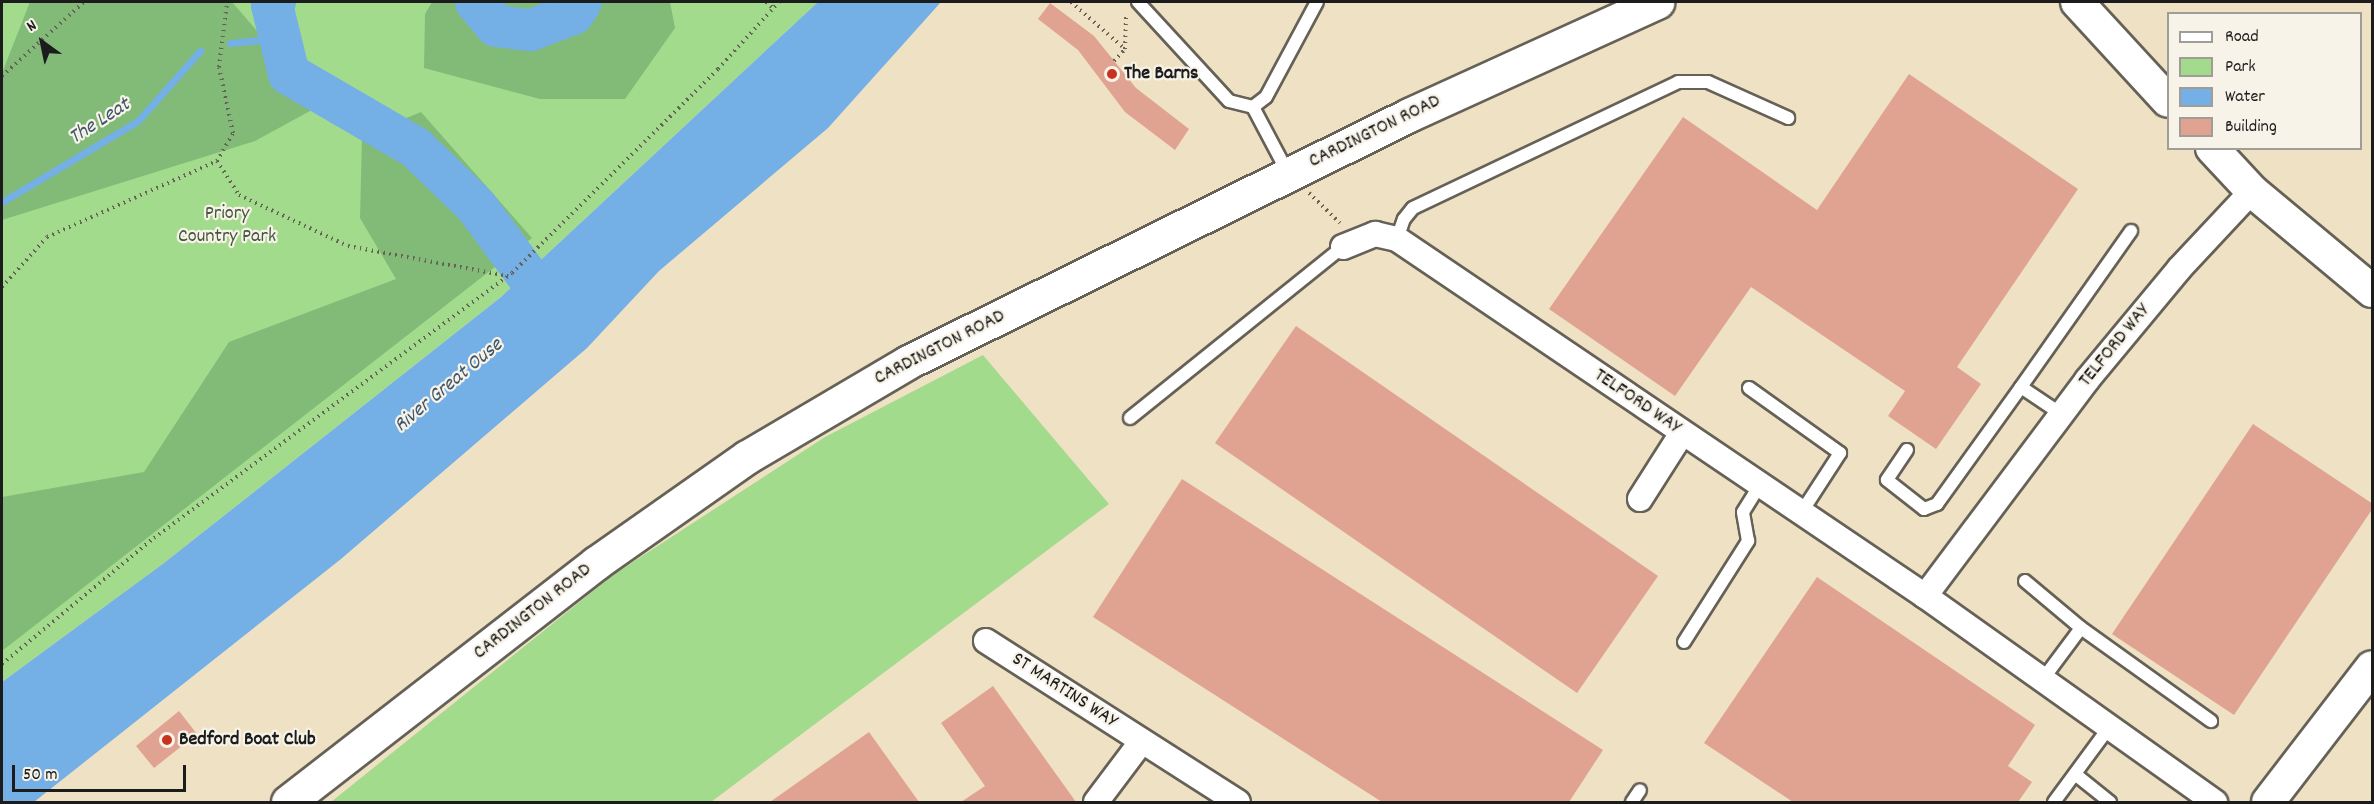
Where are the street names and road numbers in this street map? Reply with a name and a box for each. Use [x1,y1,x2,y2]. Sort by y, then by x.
street label: CARDINGTON ROAD [1305,90,1445,174]
street label: TELFORD WAY [2074,300,2156,392]
street label: CARDINGTON ROAD [871,305,1009,391]
street label: TELFORD WAY [1589,364,1685,440]
street label: CARDINGTON ROAD [469,558,597,666]
street label: ST MARTINS WAY [1007,648,1121,734]

